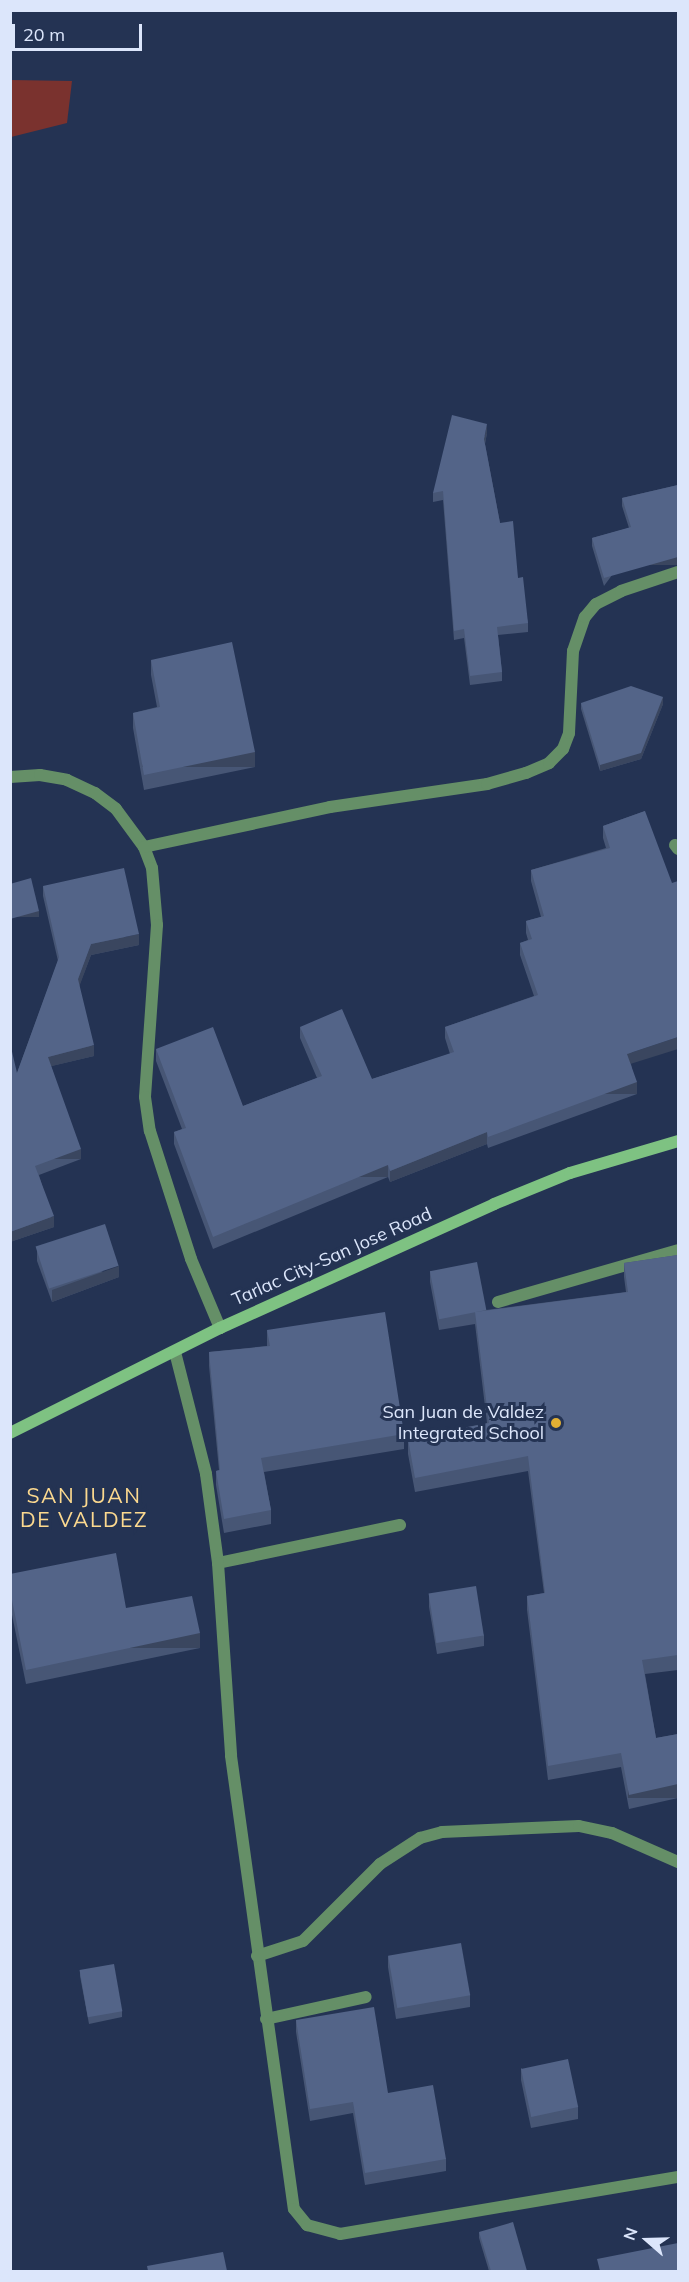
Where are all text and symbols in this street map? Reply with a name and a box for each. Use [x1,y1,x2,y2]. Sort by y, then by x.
scale bar [15,12,146,50]
text: 20 m [23,23,65,46]
street label: Tarlac City-San Jose Road [229,1203,435,1311]
place label: San Juan de Valdez Integrated School [383,1402,544,1444]
marker: San Juan de Valdez Integrated School [549,1416,563,1430]
district label: SAN JUAN DE VALDEZ [20,1482,148,1532]
north arrow [617,2210,677,2270]
text: N [619,2225,642,2243]

